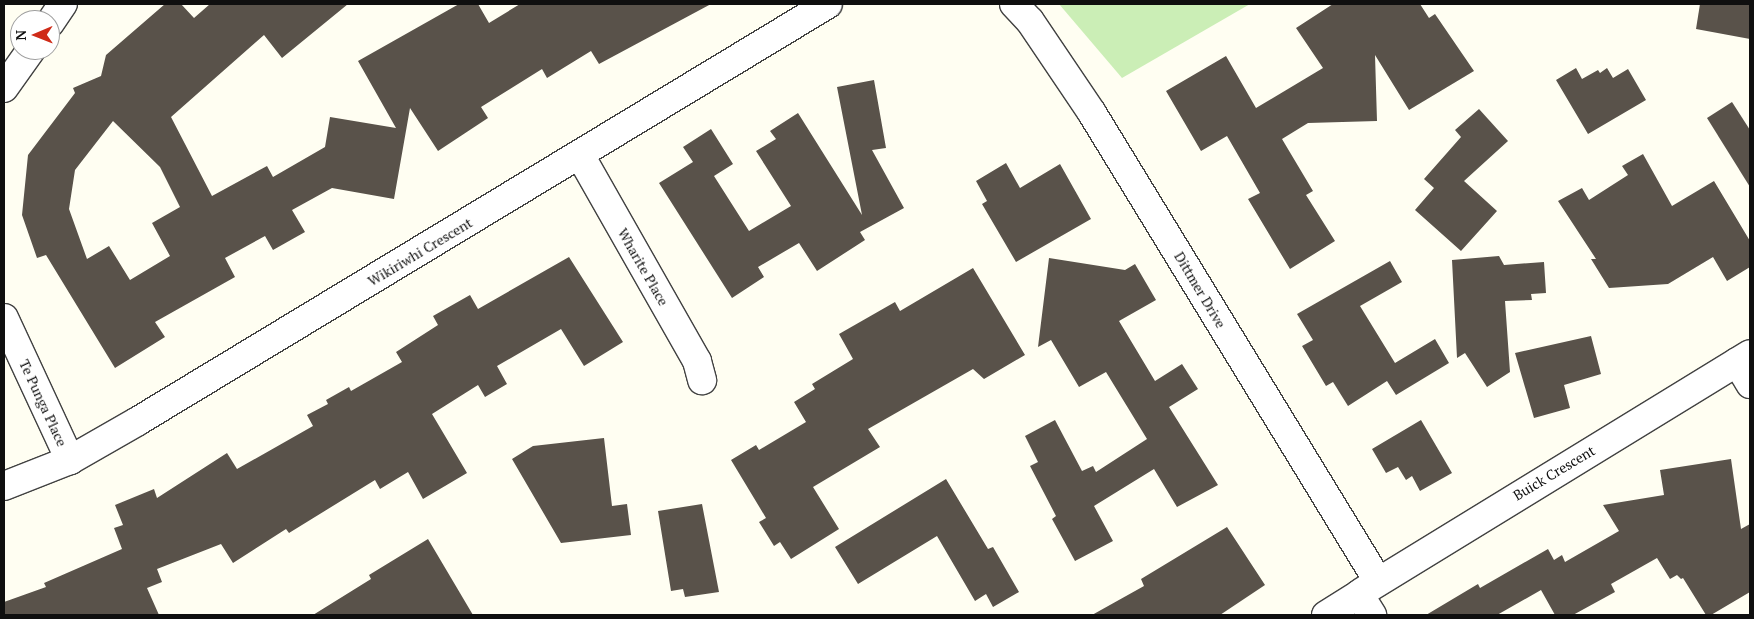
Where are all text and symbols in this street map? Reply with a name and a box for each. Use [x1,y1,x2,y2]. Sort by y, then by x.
north arrow [10,10,60,60]
text: N [11,30,30,41]
street label: Wikiriwhi Crescent [365,214,475,290]
street label: Wharite Place [614,225,672,309]
street label: Dittmer Drive [1171,249,1229,331]
street label: Te Punga Place [16,357,70,449]
street label: Buick Crescent [1510,442,1598,504]

